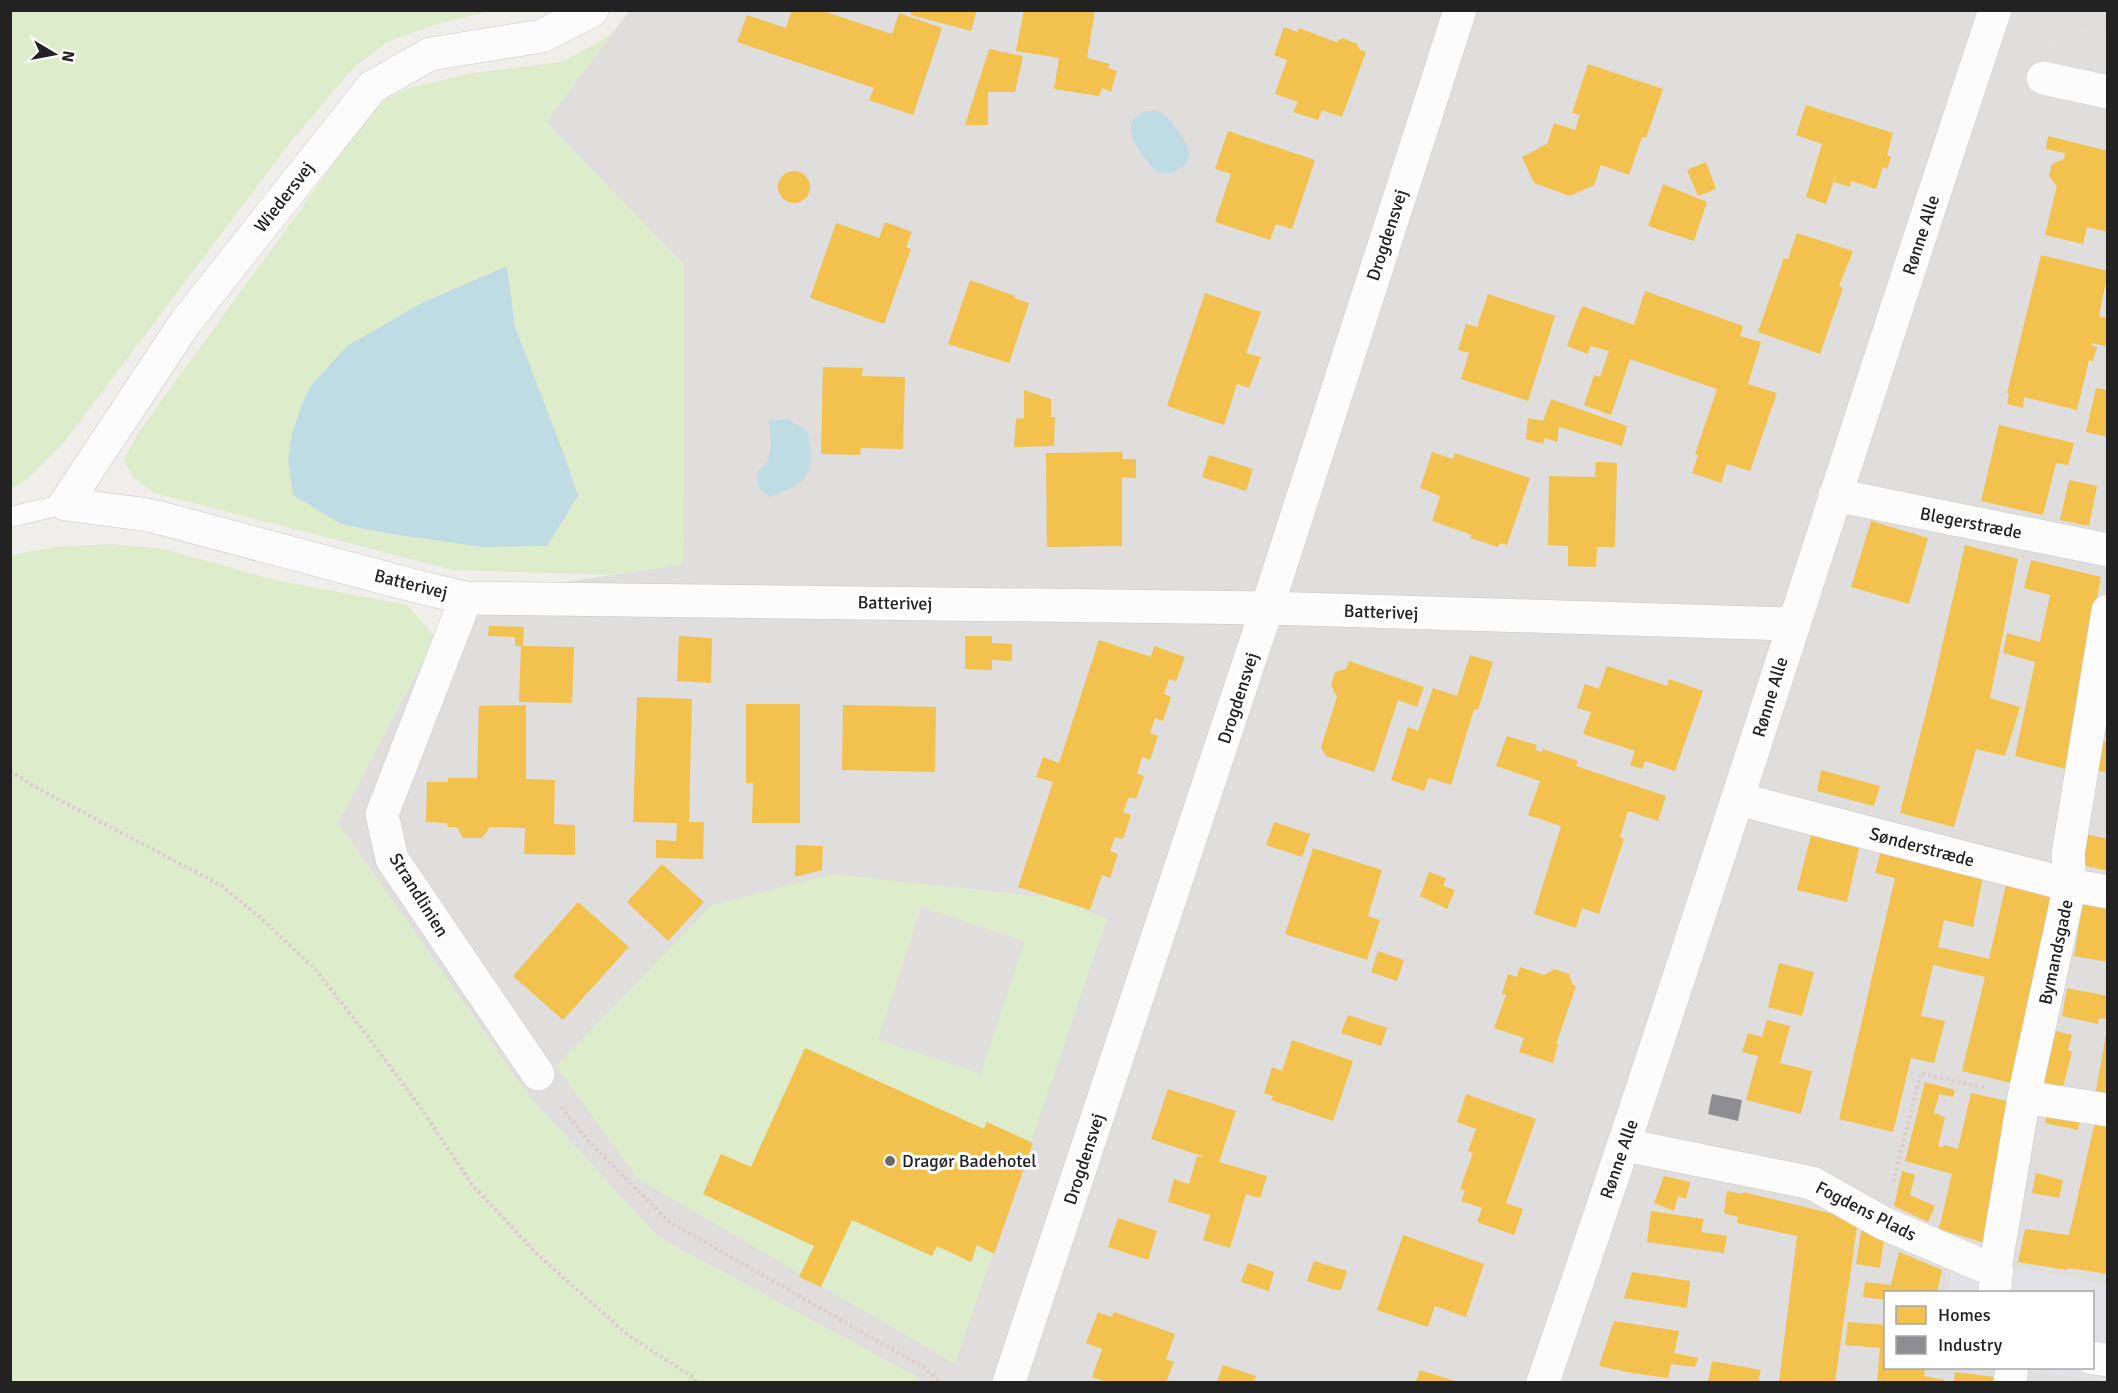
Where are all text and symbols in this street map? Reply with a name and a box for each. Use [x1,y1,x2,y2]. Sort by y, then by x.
north arrow [24,24,84,84]
text: N [57,49,79,64]
street label: Wiedersvej [249,157,319,237]
street label: Drogdensvej [1362,186,1412,284]
street label: Rønne Alle [1898,192,1944,278]
street label: Blegerstræde [1918,502,2024,544]
street label: Batterivej [372,564,450,604]
street label: Batterivej [857,591,933,615]
street label: Batterivej [1343,600,1419,624]
street label: Drogdensvej [1213,649,1263,747]
street label: Rønne Alle [1747,654,1793,740]
street label: Sønderstræde [1867,822,1977,872]
street label: Strandlinien [385,849,453,941]
street label: Bymandsgade [2034,897,2078,1007]
street label: Drogdensvej [1059,1110,1109,1208]
street label: Rønne Alle [1595,1116,1643,1202]
place label: Dragør Badehotel [902,1150,1037,1172]
marker: Dragør Badehotel [883,1154,897,1168]
street label: Fogdens Plads [1812,1176,1920,1246]
legend [1884,1291,2094,1369]
text: Homes [1938,1304,1991,1326]
text: Industry [1938,1334,2003,1356]

